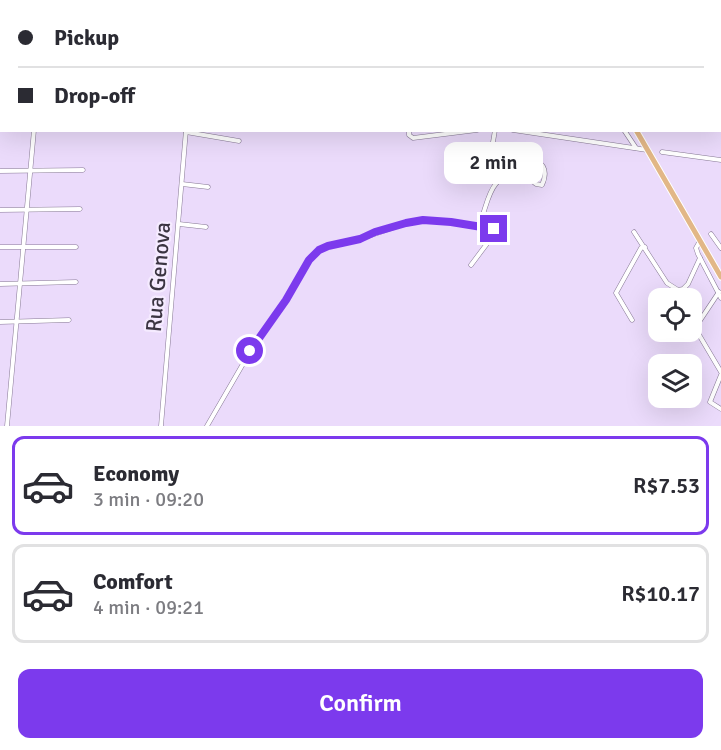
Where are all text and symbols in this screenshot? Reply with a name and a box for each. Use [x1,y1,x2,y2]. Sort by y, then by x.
text: Pickup [54,24,119,51]
text: Drop-off [54,82,135,109]
callout: 2 min [444,142,544,184]
text: 2 min [470,150,517,175]
route end [480,215,507,242]
street label: Rua Genova [140,221,176,333]
map controls [648,288,702,408]
button: locate [648,288,702,342]
route start [236,337,263,364]
button: layers [648,354,702,408]
icon: car [21,459,75,513]
text: Economy [93,460,179,487]
text: R$7.53 [633,472,700,499]
text: 3 min · 09:20 [93,487,204,512]
icon: car [21,567,75,621]
text: Comfort [93,568,173,595]
text: R$10.17 [621,580,700,607]
text: 4 min · 09:21 [93,595,204,620]
button: Confirm [18,669,703,738]

